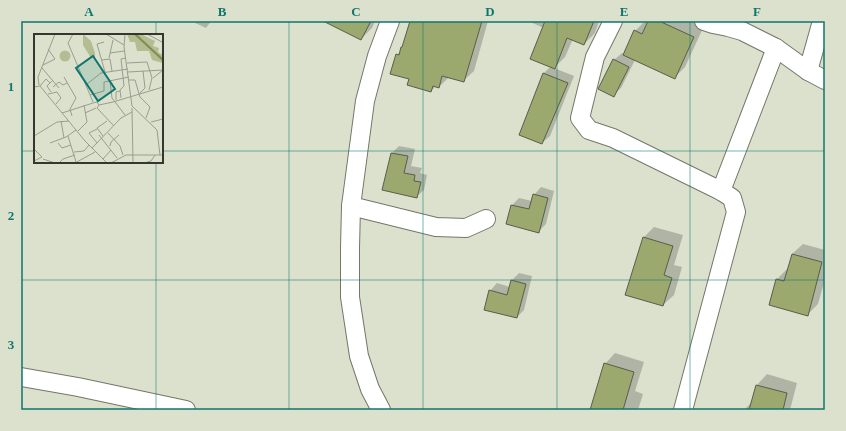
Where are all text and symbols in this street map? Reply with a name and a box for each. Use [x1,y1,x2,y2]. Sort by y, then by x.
text: A [84,4,94,19]
text: B [218,4,227,19]
text: C [351,4,361,19]
text: D [485,4,495,19]
text: E [620,4,628,19]
text: F [753,4,761,19]
inset map [34,34,163,163]
text: 1 [8,79,14,94]
text: 2 [8,208,14,223]
text: 3 [8,337,15,352]

